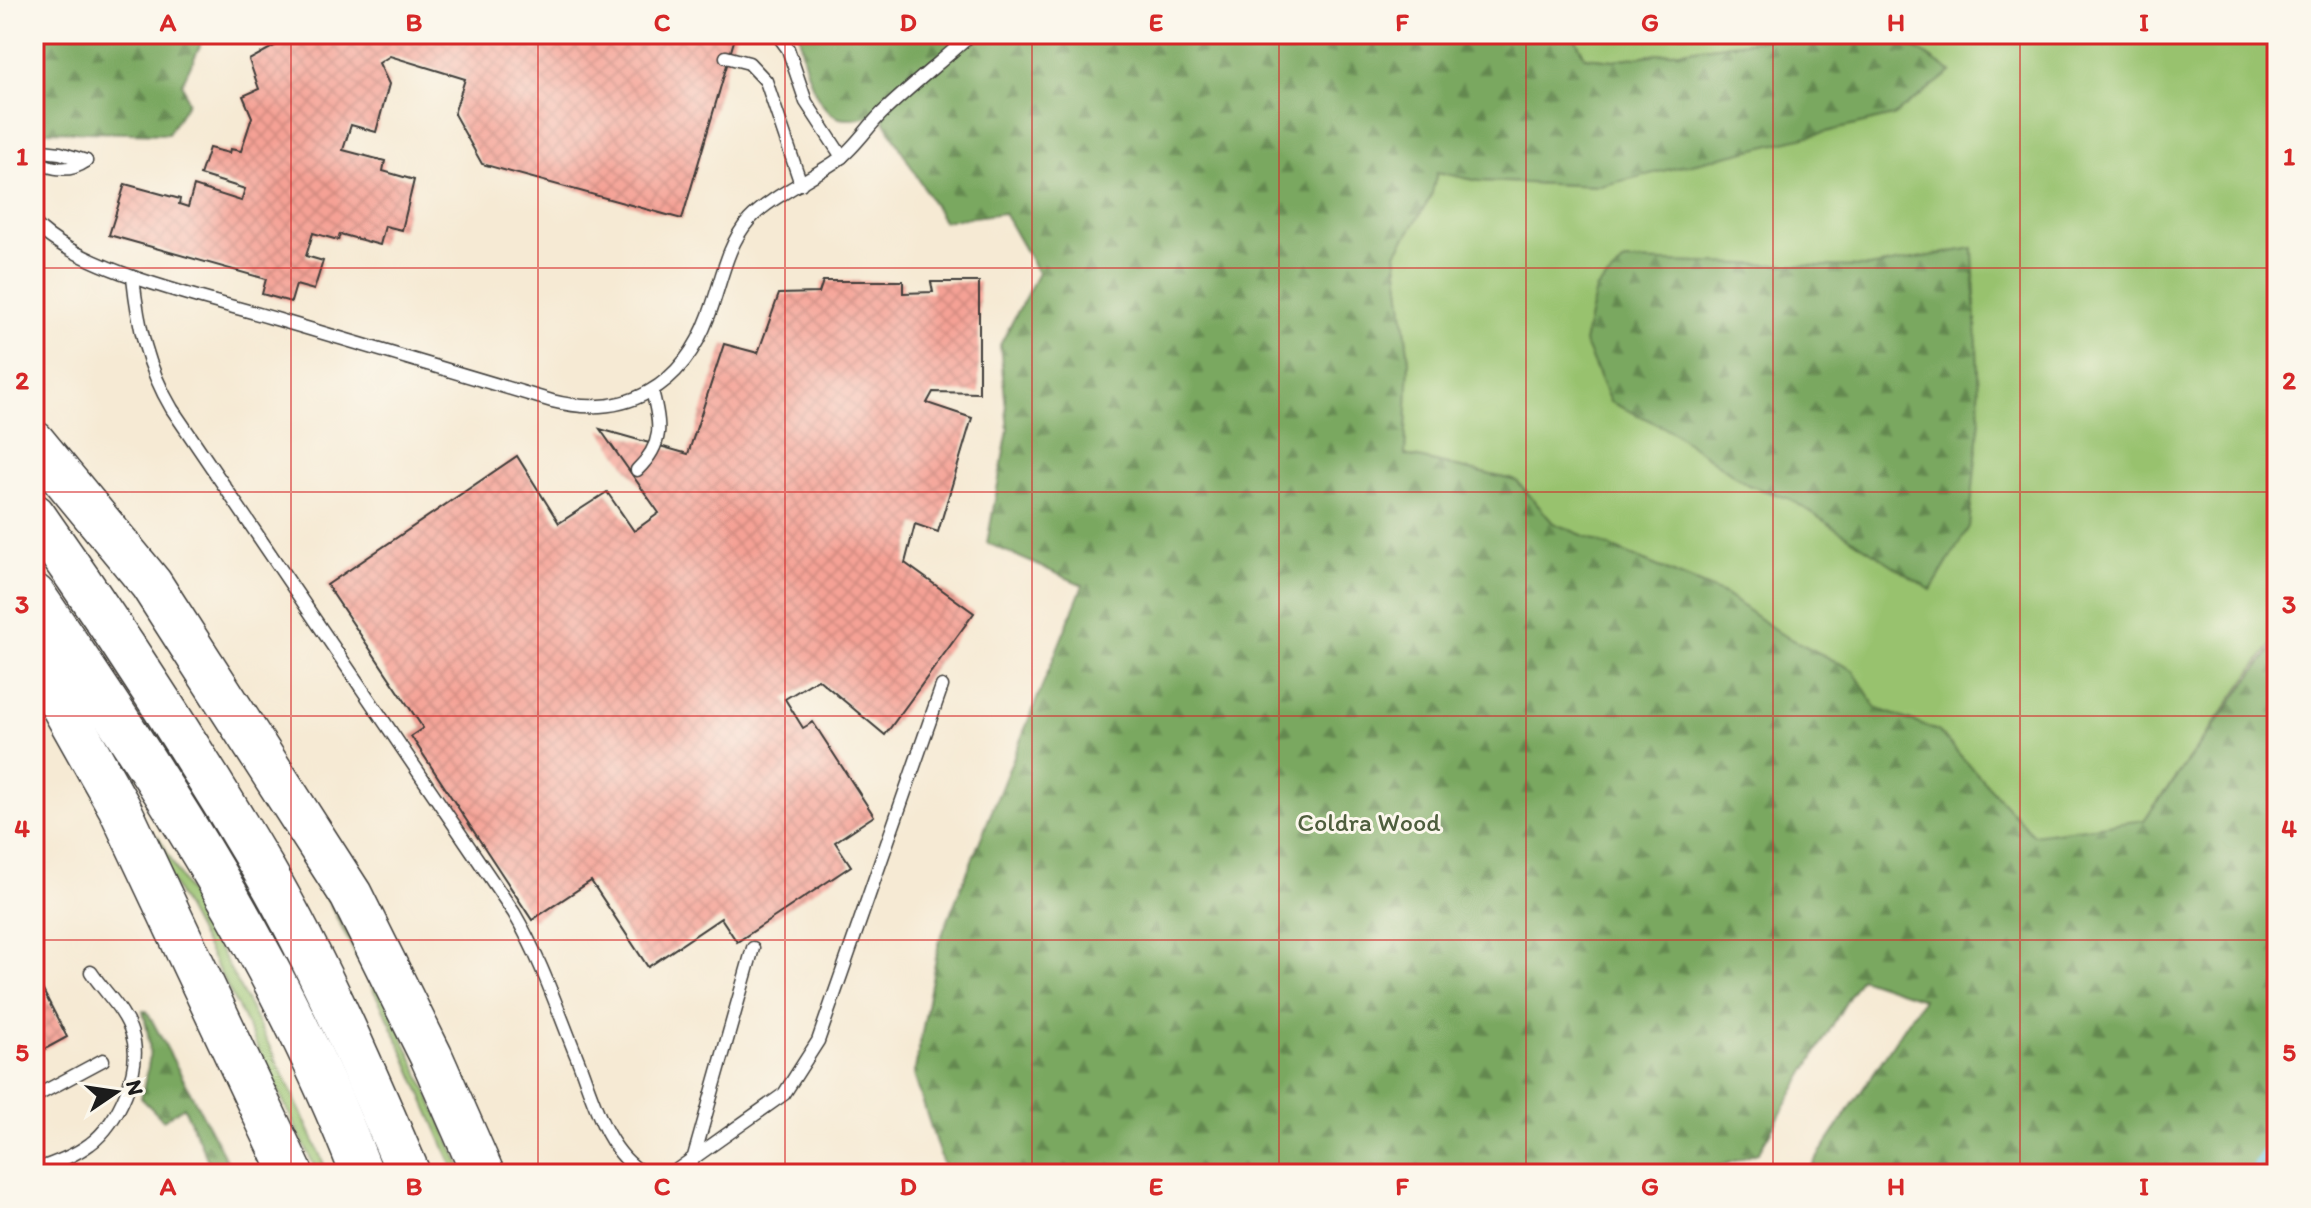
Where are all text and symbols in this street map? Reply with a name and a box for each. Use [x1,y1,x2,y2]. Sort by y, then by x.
text: A [159,6,177,38]
text: B [406,6,423,38]
text: C [654,6,671,38]
text: D [899,6,917,38]
text: E [1149,6,1163,38]
text: F [1395,6,1409,38]
text: G [1641,6,1659,38]
text: H [1887,6,1905,38]
text: I [2139,6,2149,38]
text: 1 [16,140,28,172]
text: 1 [2283,140,2295,172]
text: 2 [15,364,29,396]
text: 2 [2282,364,2296,396]
text: 3 [15,588,29,620]
text: 3 [2282,588,2296,620]
park label: Coldra Wood [1297,806,1441,838]
text: 4 [14,812,30,844]
text: 4 [2281,812,2297,844]
text: 5 [15,1036,29,1068]
text: 5 [2282,1036,2296,1068]
north arrow [76,1052,156,1132]
text: N [120,1077,150,1098]
text: A [159,1170,177,1202]
text: B [406,1170,423,1202]
text: C [654,1170,671,1202]
text: D [899,1170,917,1202]
text: E [1149,1170,1163,1202]
text: F [1395,1170,1409,1202]
text: G [1641,1170,1659,1202]
text: H [1887,1170,1905,1202]
text: I [2139,1170,2149,1202]

